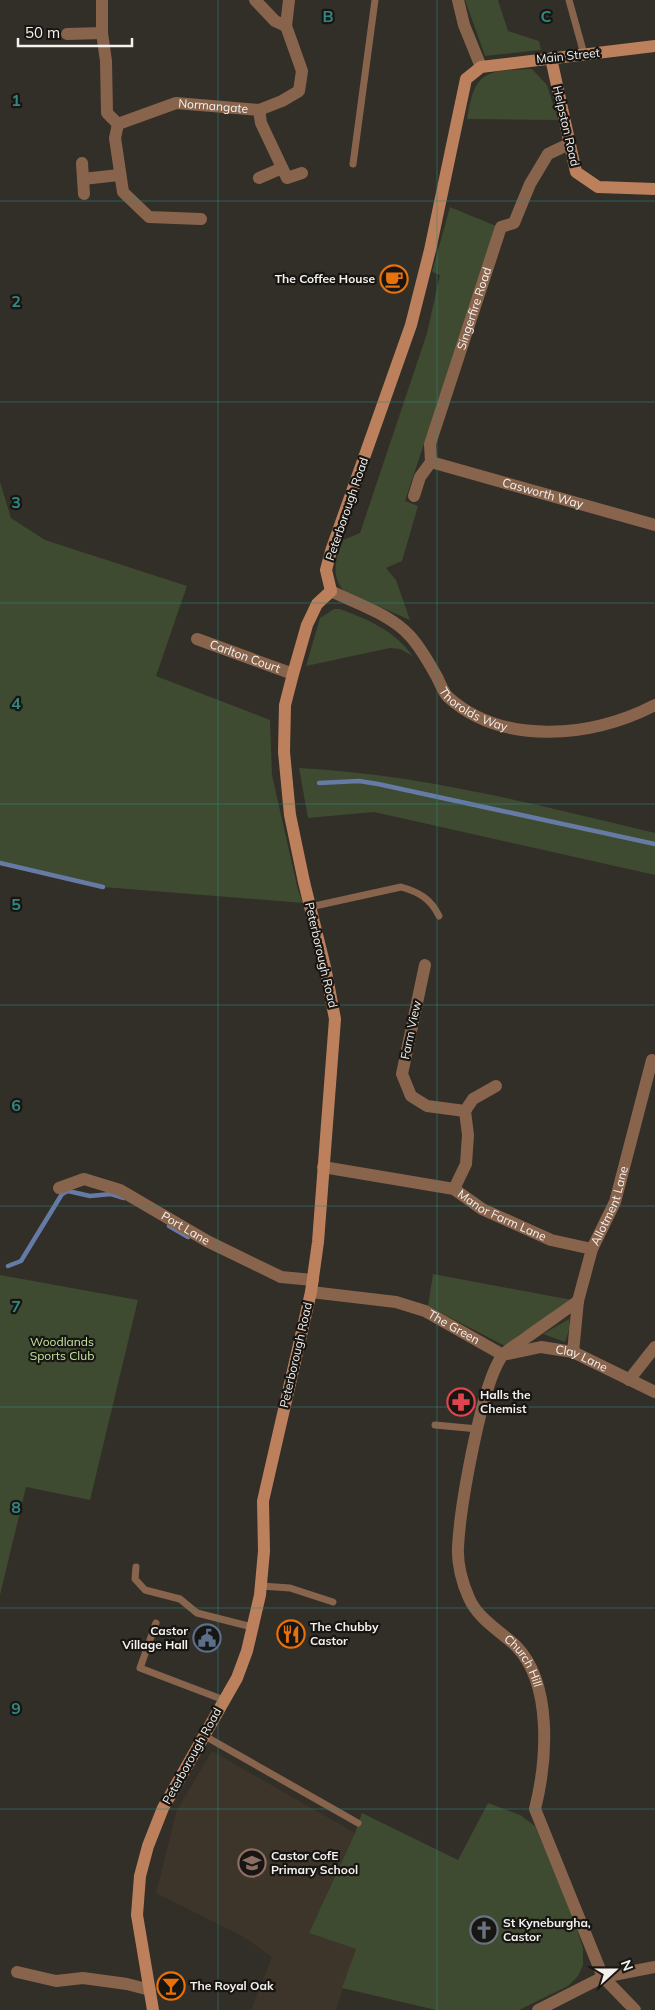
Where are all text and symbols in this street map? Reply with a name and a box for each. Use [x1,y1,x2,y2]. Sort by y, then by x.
text: B [322,6,334,26]
text: C [541,6,552,26]
scale bar [18,15,131,47]
text: 50 m [25,23,60,42]
street label: Main Street [535,45,600,66]
street label: Helpston Road [550,84,583,168]
text: 1 [11,90,21,110]
street label: Normangate [178,95,249,116]
cafe icon: The Coffee House [379,264,409,294]
street label: Singerfire Road [453,265,494,352]
place label: The Coffee House [275,271,375,286]
text: 2 [11,291,21,311]
street label: Peterborough Road [322,455,371,562]
street label: Casworth Way [501,474,586,512]
text: 3 [11,492,21,512]
street label: Carlton Court [208,636,282,676]
street label: Thorolds Way [436,684,510,734]
text: 4 [11,693,21,713]
text: 5 [11,894,21,914]
street label: Peterborough Road [302,901,341,1009]
street label: Farm View [397,999,424,1061]
text: 6 [11,1095,21,1115]
street label: Allotment Lane [587,1164,631,1248]
street label: Manor Farm Lane [455,1186,549,1244]
street label: Port Lane [159,1208,213,1248]
text: 7 [11,1296,21,1316]
street label: Peterborough Road [276,1301,315,1409]
street label: The Green [425,1306,483,1347]
park label: Woodlands Sports Club [30,1334,94,1363]
street label: Clay Lane [554,1341,610,1375]
pharmacy icon: Halls the Chemist [446,1387,476,1417]
place label: Halls the Chemist [480,1387,531,1416]
text: 8 [11,1497,21,1517]
restaurant icon: The Chubby Castor [276,1619,306,1649]
place label: The Chubby Castor [310,1619,379,1648]
place label: Castor Village Hall [121,1623,188,1652]
public building icon: Castor Village Hall [192,1623,222,1653]
street label: Church Hill [501,1631,546,1689]
text: 9 [11,1698,21,1718]
street label: Peterborough Road [159,1705,224,1807]
school or university icon: Castor CofE Primary School [237,1848,267,1878]
place label: Castor CofE Primary School [271,1848,358,1877]
church icon: St Kyneburgha, Castor [469,1915,499,1945]
place label: St Kyneburgha, Castor [503,1915,591,1944]
north arrow [590,1945,640,1995]
text: N [617,1957,637,1974]
bar icon: The Royal Oak [156,1971,186,2001]
place label: The Royal Oak [190,1978,274,1993]

